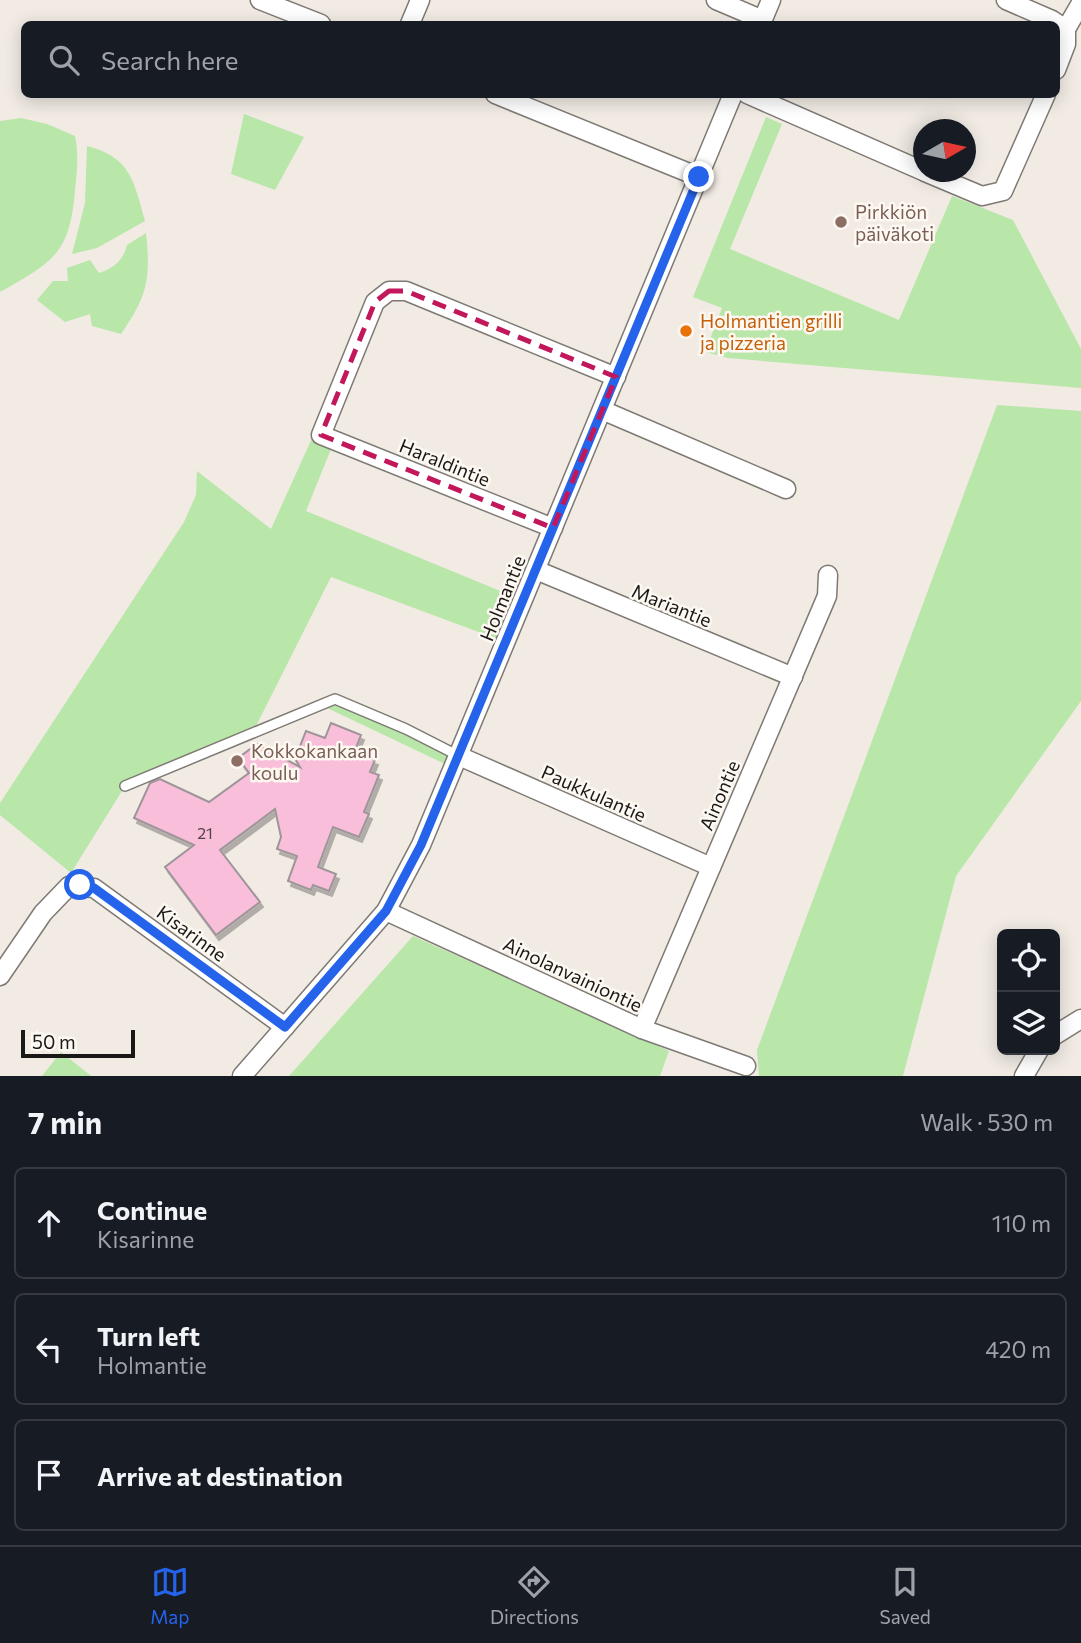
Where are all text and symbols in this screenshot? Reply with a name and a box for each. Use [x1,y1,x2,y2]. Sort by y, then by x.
search box [21,21,1060,98]
icon: search [45,41,83,79]
text: Search here [101,44,239,75]
north arrow [913,119,976,182]
route end [683,161,714,192]
place label: Pirkkiön päiväkoti [855,200,934,245]
marker: Pirkkiön päiväkoti [833,214,849,230]
place label: Holmantien grilli ja pizzeria [700,309,842,354]
marker: Holmantien grilli ja pizzeria [678,323,694,339]
street label: Haraldintie [396,433,494,491]
street label: Holmantie [474,552,530,644]
street label: Mariantie [629,579,715,631]
place label: Kokkokankaan koulu [251,739,378,784]
marker: Kokkokankaan koulu [229,753,245,769]
street label: Ainontie [694,757,744,833]
street label: Paukkulantie [538,760,650,826]
house number: 21 [197,823,213,842]
route start [64,869,95,900]
street label: Kisarinne [153,900,231,966]
map controls [997,929,1060,1055]
button: locate [997,929,1060,992]
street label: Ainolanvainiontie [500,932,646,1016]
button: layers [997,992,1060,1055]
scale bar [21,1027,135,1059]
text: 50 m [32,1030,76,1053]
text: 7 min [28,1103,102,1140]
text: Walk · 530 m [920,1108,1053,1136]
text: Continue [97,1194,207,1225]
icon: ahead [30,1204,68,1242]
text: 110 m [992,1209,1051,1237]
text: Kisarinne [97,1225,194,1253]
text: Turn left [97,1320,200,1351]
icon: left [30,1330,68,1368]
text: 420 m [985,1335,1051,1363]
text: Holmantie [97,1351,207,1379]
icon: arrive [30,1456,68,1494]
text: Arrive at destination [97,1460,343,1491]
tab: Map [150,1563,189,1628]
tab: Directions [490,1563,579,1628]
tab: Saved [879,1563,931,1628]

